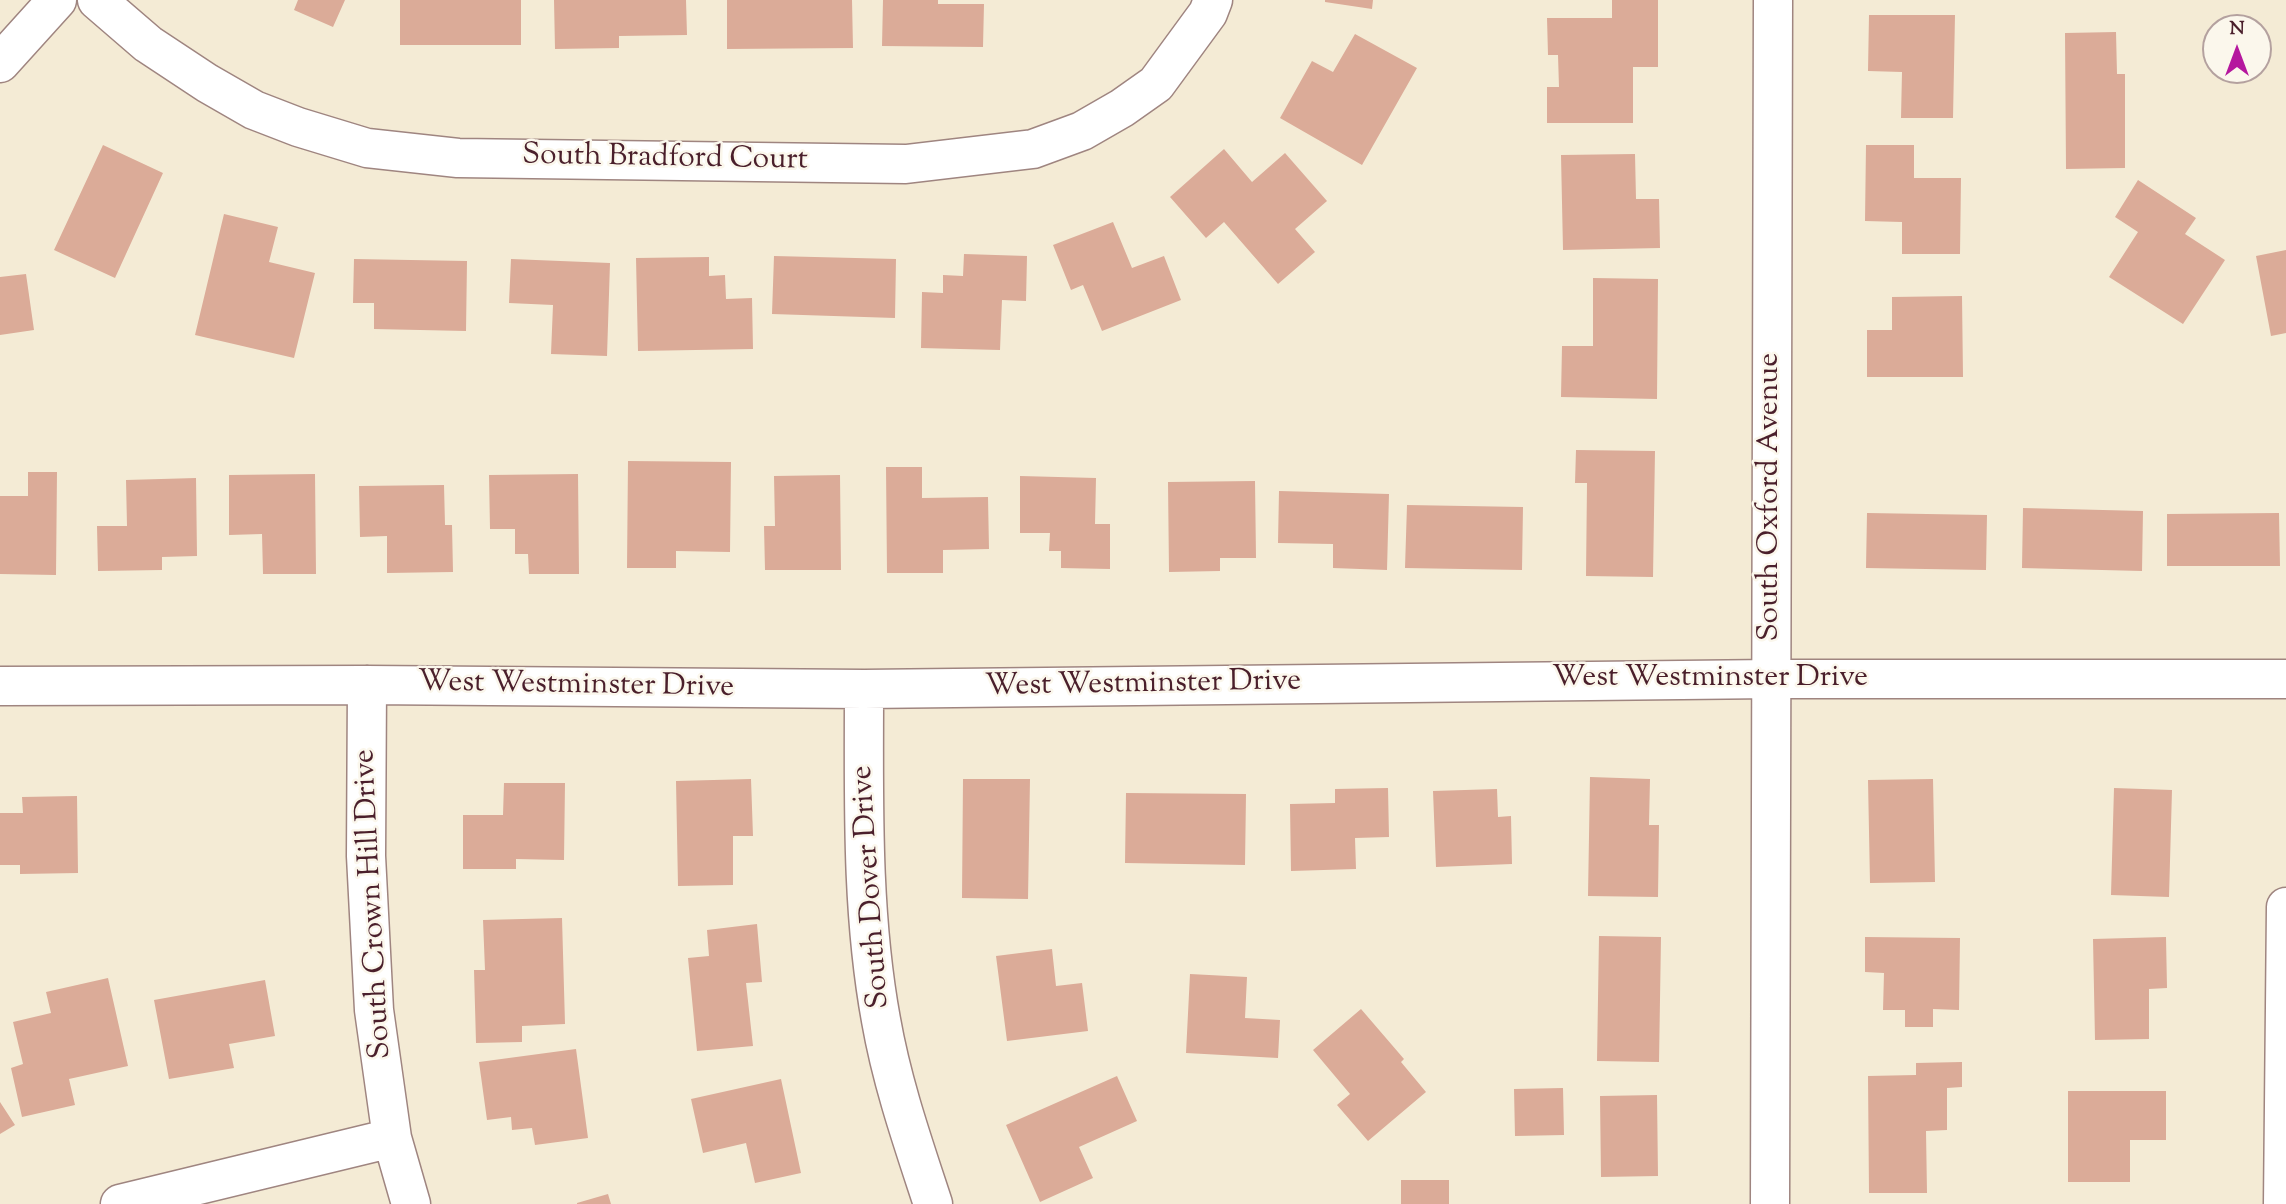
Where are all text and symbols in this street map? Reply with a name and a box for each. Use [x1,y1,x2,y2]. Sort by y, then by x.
north arrow [2202,14,2272,84]
text: N [2229,16,2245,43]
street label: South Bradford Court [522,140,808,180]
street label: South Oxford Avenue [1754,353,1790,641]
street label: West Westminster Drive [1552,662,1868,698]
street label: West Westminster Drive [985,665,1301,707]
street label: West Westminster Drive [418,666,734,708]
street label: South Crown Hill Drive [349,748,401,1060]
street label: South Dover Drive [847,764,899,1010]

